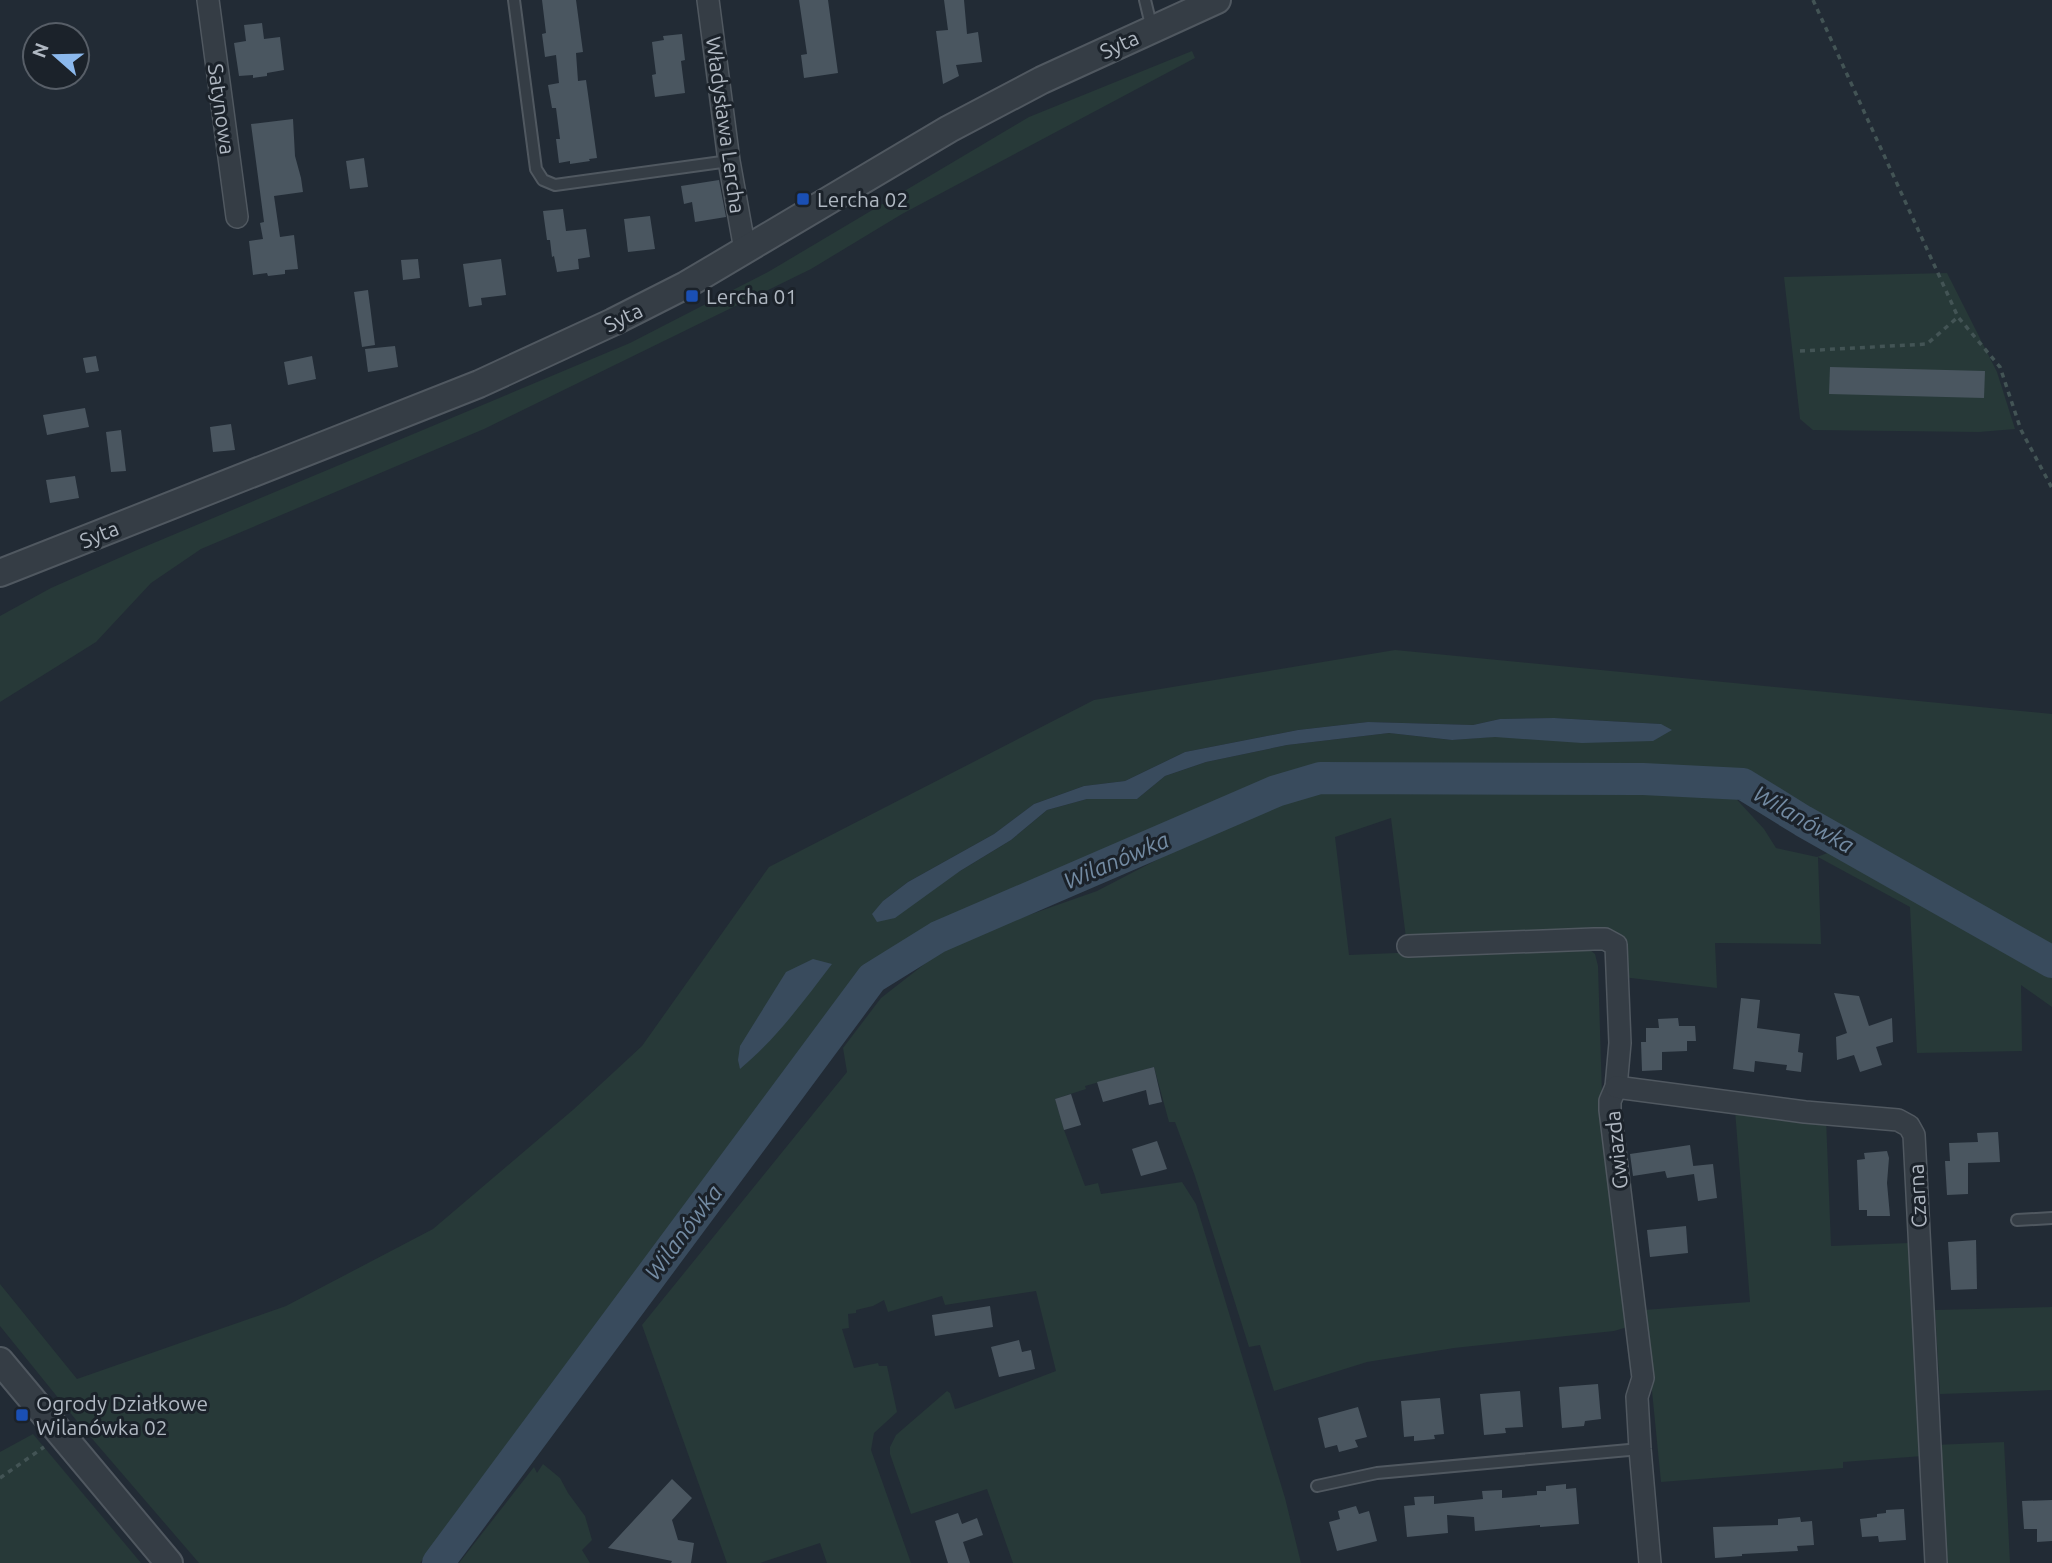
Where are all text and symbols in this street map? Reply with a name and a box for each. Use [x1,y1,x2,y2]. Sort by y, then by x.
north arrow [21,21,91,91]
street label: Syta [1096,25,1142,63]
street label: Władysława Lercha [702,35,750,215]
text: N [27,40,53,61]
street label: Satynowa [204,62,240,156]
place label: Lercha 02 [817,187,908,211]
marker: Lercha 02 [795,191,811,207]
place label: Lercha 01 [706,284,797,308]
marker: Lercha 01 [684,288,700,304]
street label: Syta [600,297,646,337]
street label: Syta [76,515,122,553]
water label: Wilanówka [1749,780,1859,858]
water label: Wilanówka [1060,827,1172,893]
street label: Gwiazda [1600,1110,1632,1190]
street label: Czarna [1903,1163,1931,1229]
water label: Wilanówka [639,1180,727,1284]
place label: Ogrody Działkowe Wilanówka 02 [36,1391,208,1439]
marker: Ogrody Działkowe Wilanówka 02 [14,1407,30,1423]

